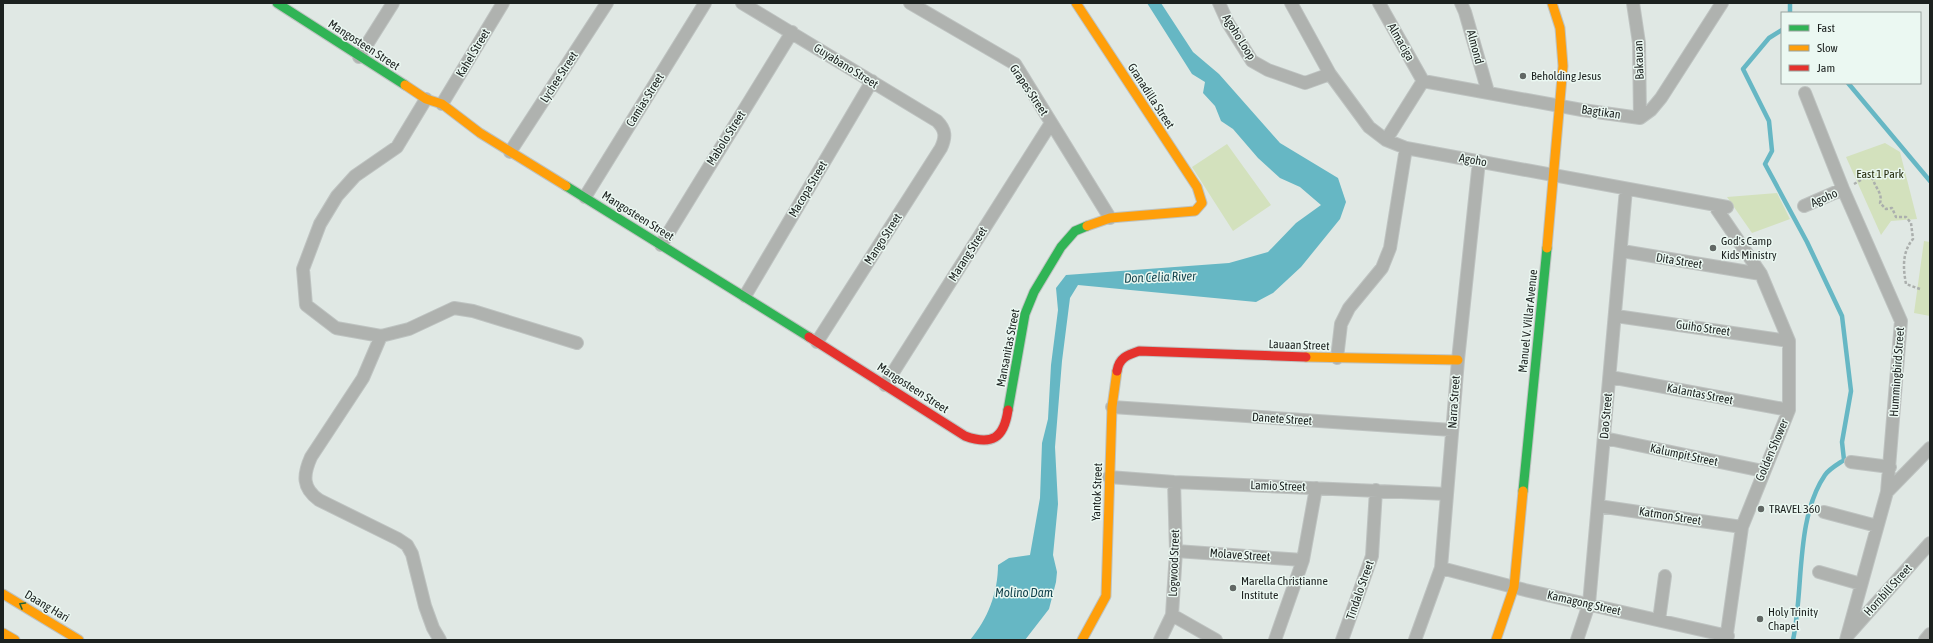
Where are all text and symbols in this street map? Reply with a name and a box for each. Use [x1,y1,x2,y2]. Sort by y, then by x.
street label: Agoho Loop [1220,12,1259,63]
legend [1781,12,1921,84]
street label: Mangosteen Street [326,17,403,74]
street label: Almaciga [1385,21,1417,63]
text: Fast [1817,21,1835,35]
street label: Kahel Street [453,26,493,80]
street label: Almond [1464,28,1486,66]
street label: Bakauan [1631,40,1647,80]
street label: Guyabano Street [811,41,881,92]
text: Slow [1817,41,1838,55]
street label: Lychee Street [537,48,581,105]
street label: Granadilla Street [1125,61,1178,132]
text: Jam [1817,61,1835,75]
street label: Grapes Street [1007,62,1051,119]
place label: Beholding Jesus [1531,69,1601,83]
street label: Camias Street [623,70,667,129]
marker: Beholding Jesus [1518,71,1528,81]
street label: Bagtikan [1581,102,1621,122]
street label: Mabolo Street [704,108,749,168]
street label: Agoho [1458,151,1488,169]
street label: Macopa Street [786,158,830,220]
park label: East 1 Park [1856,167,1904,181]
street label: Agoho [1808,186,1840,210]
street label: Mangosteen Street [599,188,677,244]
street label: Mango Street [861,210,905,267]
street label: Marang Street [946,224,991,284]
place label: God's Camp Kids Ministry [1721,234,1777,262]
marker: God's Camp Kids Ministry [1708,243,1718,253]
street label: Dita Street [1655,250,1704,272]
water label: Don Celia River [1124,268,1197,286]
street label: Manuel V. Villar Avenue [1516,269,1540,373]
street label: Mansanitas Street [994,307,1023,388]
street label: Guiho Street [1675,317,1731,339]
street label: Hummingbird Street [1887,326,1907,417]
street label: Lauaan Street [1268,337,1330,353]
street label: Mangosteen Street [875,360,952,417]
street label: Narra Street [1445,375,1463,429]
street label: Kalantas Street [1666,381,1735,407]
street label: Dao Street [1597,392,1615,439]
street label: Danete Street [1251,410,1313,428]
street label: Golden Shower [1753,416,1792,483]
street label: Kalumpit Street [1649,441,1720,469]
street label: Yantok Street [1089,462,1105,521]
street label: Lamio Street [1250,478,1306,494]
place label: TRAVEL 360 [1769,502,1820,516]
street label: Katmon Street [1638,504,1703,528]
marker: TRAVEL 360 [1756,504,1766,514]
street label: Logwood Street [1166,529,1182,597]
street label: Molave Street [1209,546,1271,564]
street label: Tindalo Street [1343,558,1377,621]
street label: Hornbill Street [1861,561,1915,619]
place label: Marella Christianne Institute [1241,574,1328,602]
marker: Marella Christianne Institute [1228,583,1238,593]
water label: Molino Dam [995,585,1054,600]
street label: Daang Hari [22,587,72,625]
street label: Kamagong Street [1546,588,1623,618]
one-way arrow [19,602,26,609]
place label: Holy Trinity Chapel [1768,605,1818,633]
marker: Holy Trinity Chapel [1755,614,1765,624]

